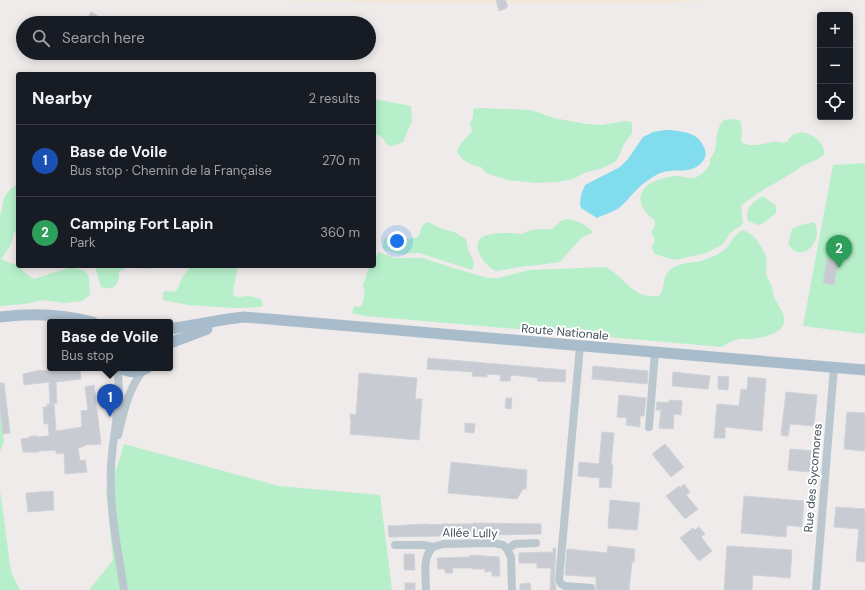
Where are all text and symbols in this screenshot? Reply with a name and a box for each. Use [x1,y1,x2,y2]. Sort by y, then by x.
map controls [817,12,853,120]
button: + [817,12,853,48]
search box [16,16,376,60]
icon: search [30,27,52,49]
text: Search here [62,28,145,48]
button: − [817,48,853,84]
button: locate [817,84,853,120]
text: Nearby [32,87,92,109]
text: 2 results [309,90,360,107]
text: Base de Voile [70,142,167,162]
text: 1 [43,152,47,169]
text: 270 m [322,152,360,169]
text: Bus stop · Chemin de la Française [70,162,272,179]
text: Camping Fort Lapin [70,214,213,234]
text: 2 [41,224,49,241]
text: 360 m [320,224,360,241]
your location [387,231,407,251]
text: Park [70,234,96,251]
pin: 2 [826,235,852,268]
popup [47,319,173,371]
street label: Route Nationale [521,320,609,344]
text: Base de Voile [61,327,159,347]
text: Bus stop [61,347,114,364]
pin: 1 [97,384,123,417]
street label: Rue des Sycomores [800,423,826,533]
street label: Allée Lully [442,525,498,541]

